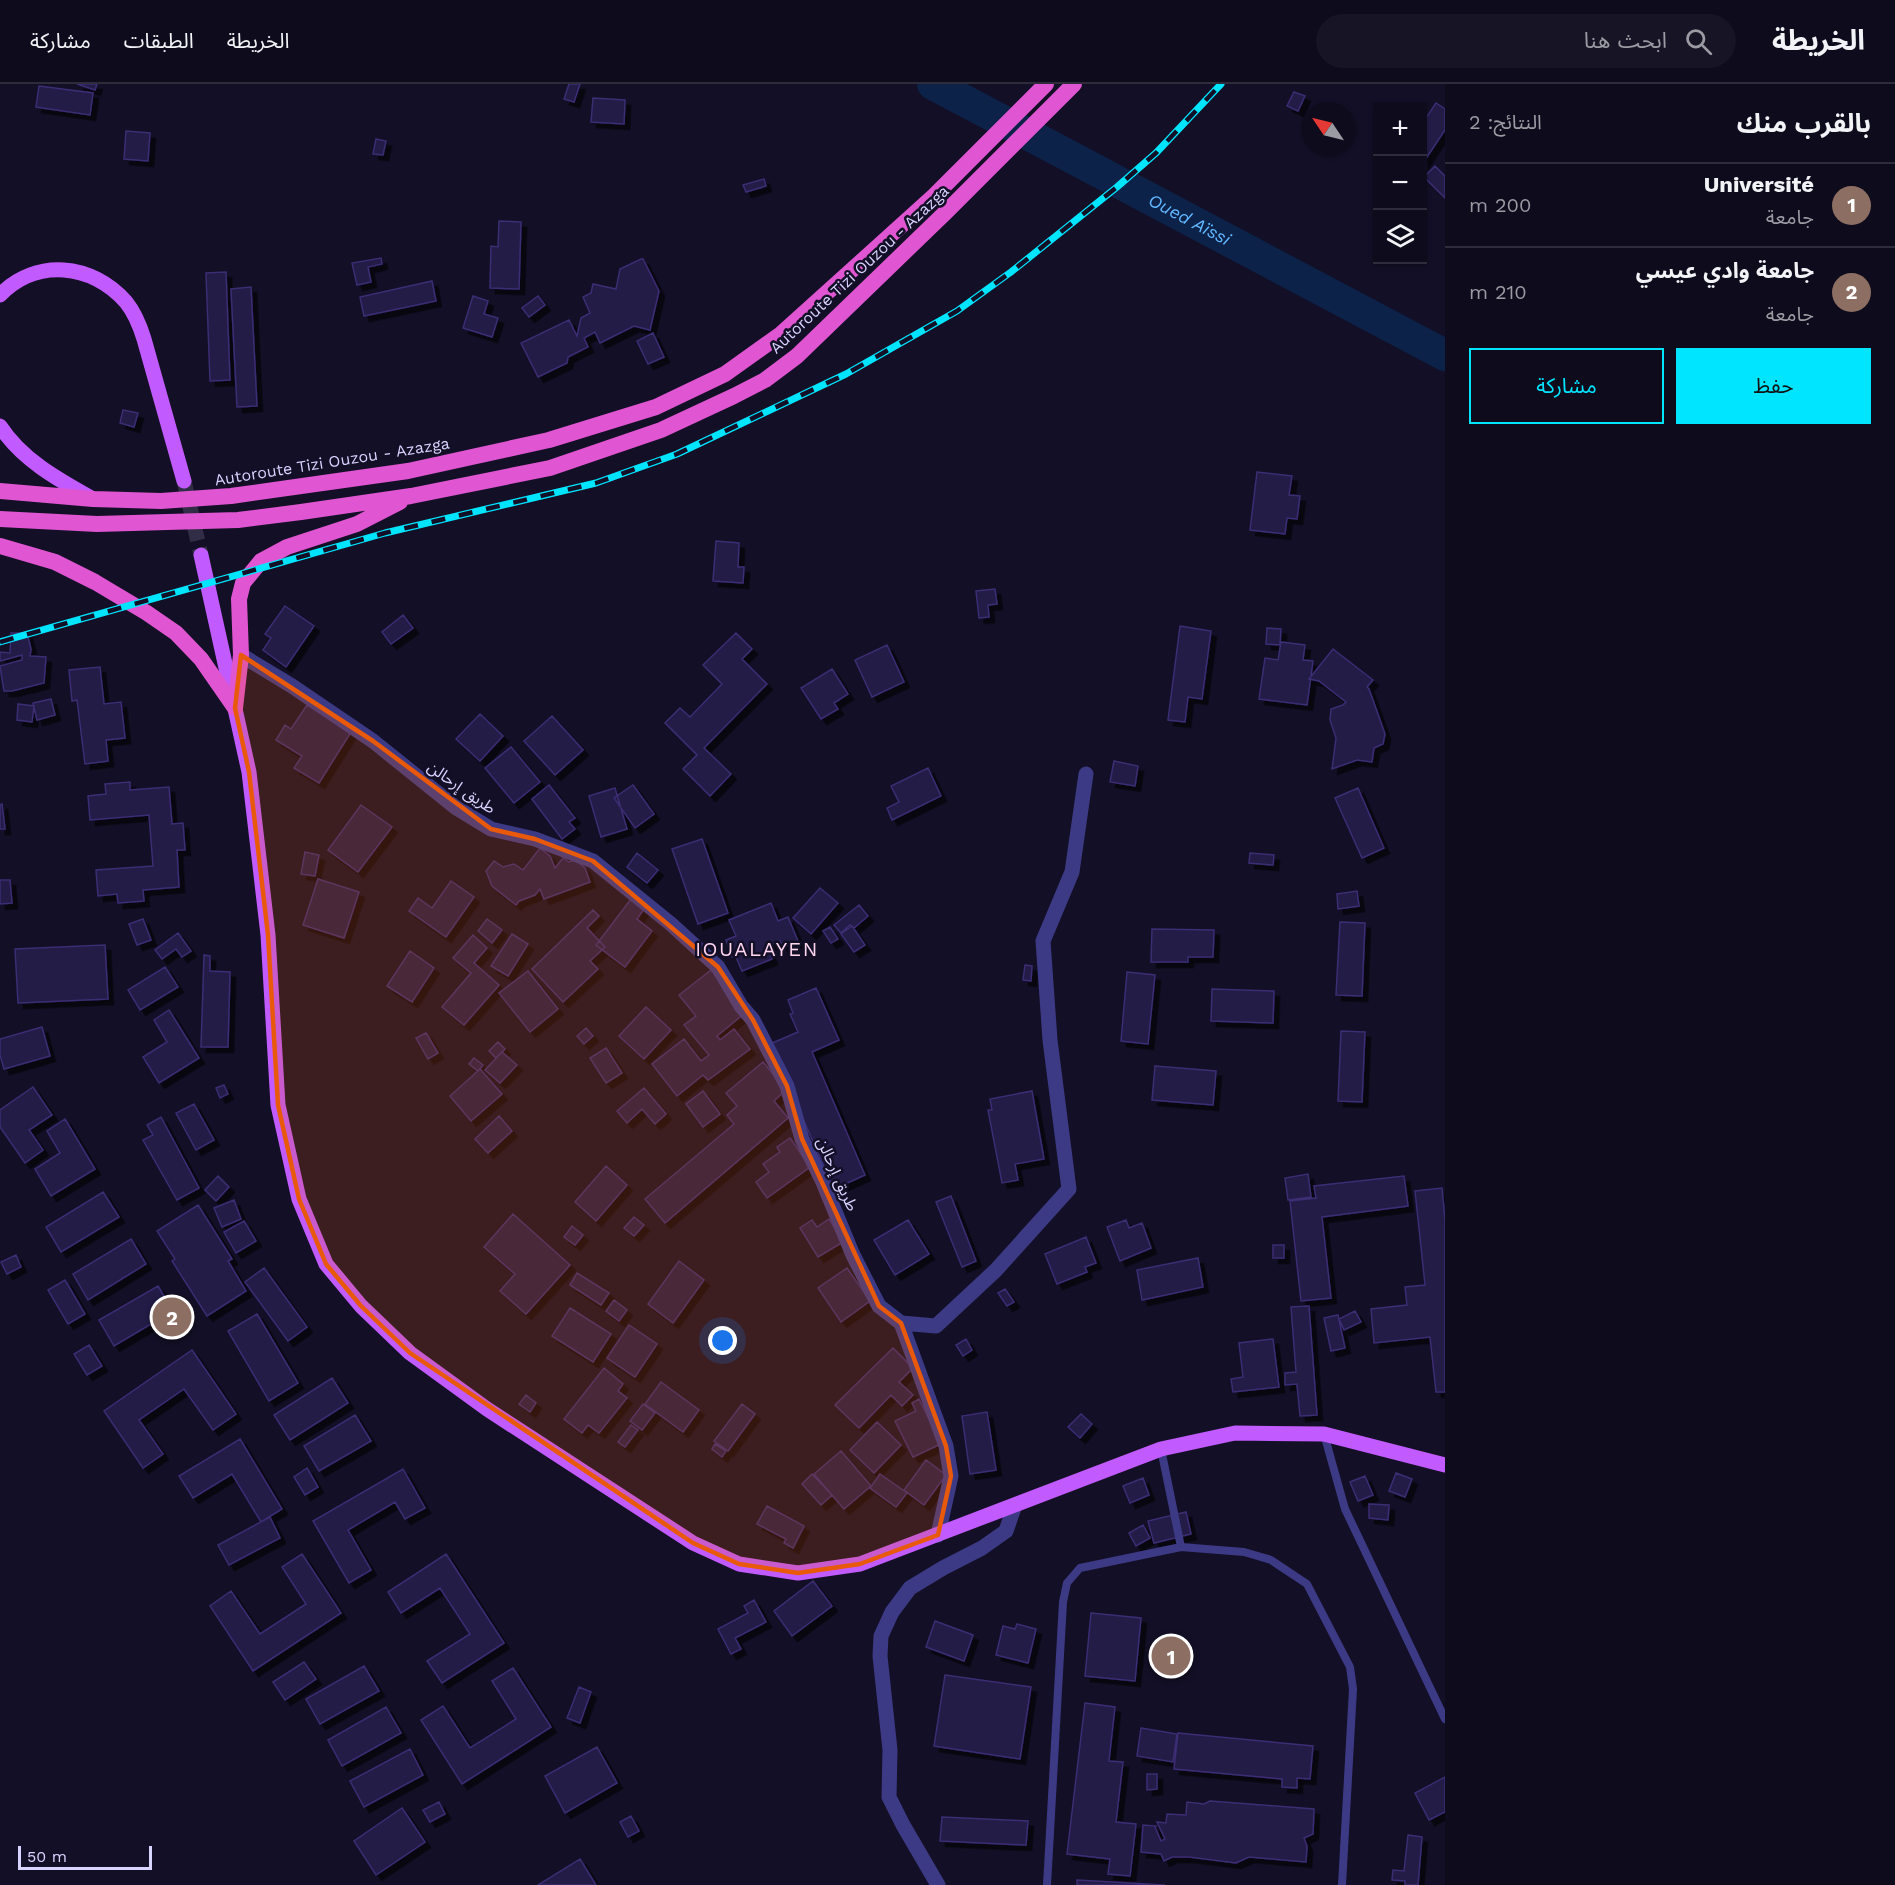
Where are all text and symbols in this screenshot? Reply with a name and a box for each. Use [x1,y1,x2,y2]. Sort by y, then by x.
search box [1316,14,1736,68]
text: الخريطة [1772,24,1865,57]
icon: search [1682,25,1715,58]
text: مشاركة [30,28,91,53]
text: الطبقات [124,28,194,53]
text: الخريطة [227,28,290,53]
text: ابحث هنا [1584,28,1667,53]
north arrow [1301,102,1355,156]
map controls [1373,102,1427,264]
button: + [1373,102,1427,156]
text: بالقرب منك [1737,108,1871,138]
text: النتائج: 2 [1469,110,1542,134]
button: − [1373,156,1427,210]
text: Université [1704,172,1814,197]
street label: Autoroute Tizi Ouzou - Azazga [766,181,953,357]
water label: Oued Aïssi [1145,189,1235,250]
text: 200 m [1469,193,1531,217]
text: 1 [1847,193,1856,217]
text: جامعة [1766,205,1814,229]
button: layers [1373,210,1427,264]
text: جامعة وادي عيسي [1636,258,1814,283]
text: 210 m [1469,280,1527,304]
text: 2 [1846,280,1857,304]
text: جامعة [1766,302,1814,326]
button: مشاركة [1469,348,1664,424]
button: حفظ [1676,348,1871,424]
street label: Autoroute Tizi Ouzou - Azazga [213,434,451,489]
street label: طريق إرحالن [423,757,500,819]
district label: IOUALAYEN [695,937,819,961]
street label: طريق إرحالن [812,1134,862,1215]
pin: 2 [152,1294,192,1340]
your location [708,1326,737,1355]
pin: 1 [1152,1634,1190,1678]
scale bar [18,1843,152,1870]
text: 50 m [27,1847,67,1866]

